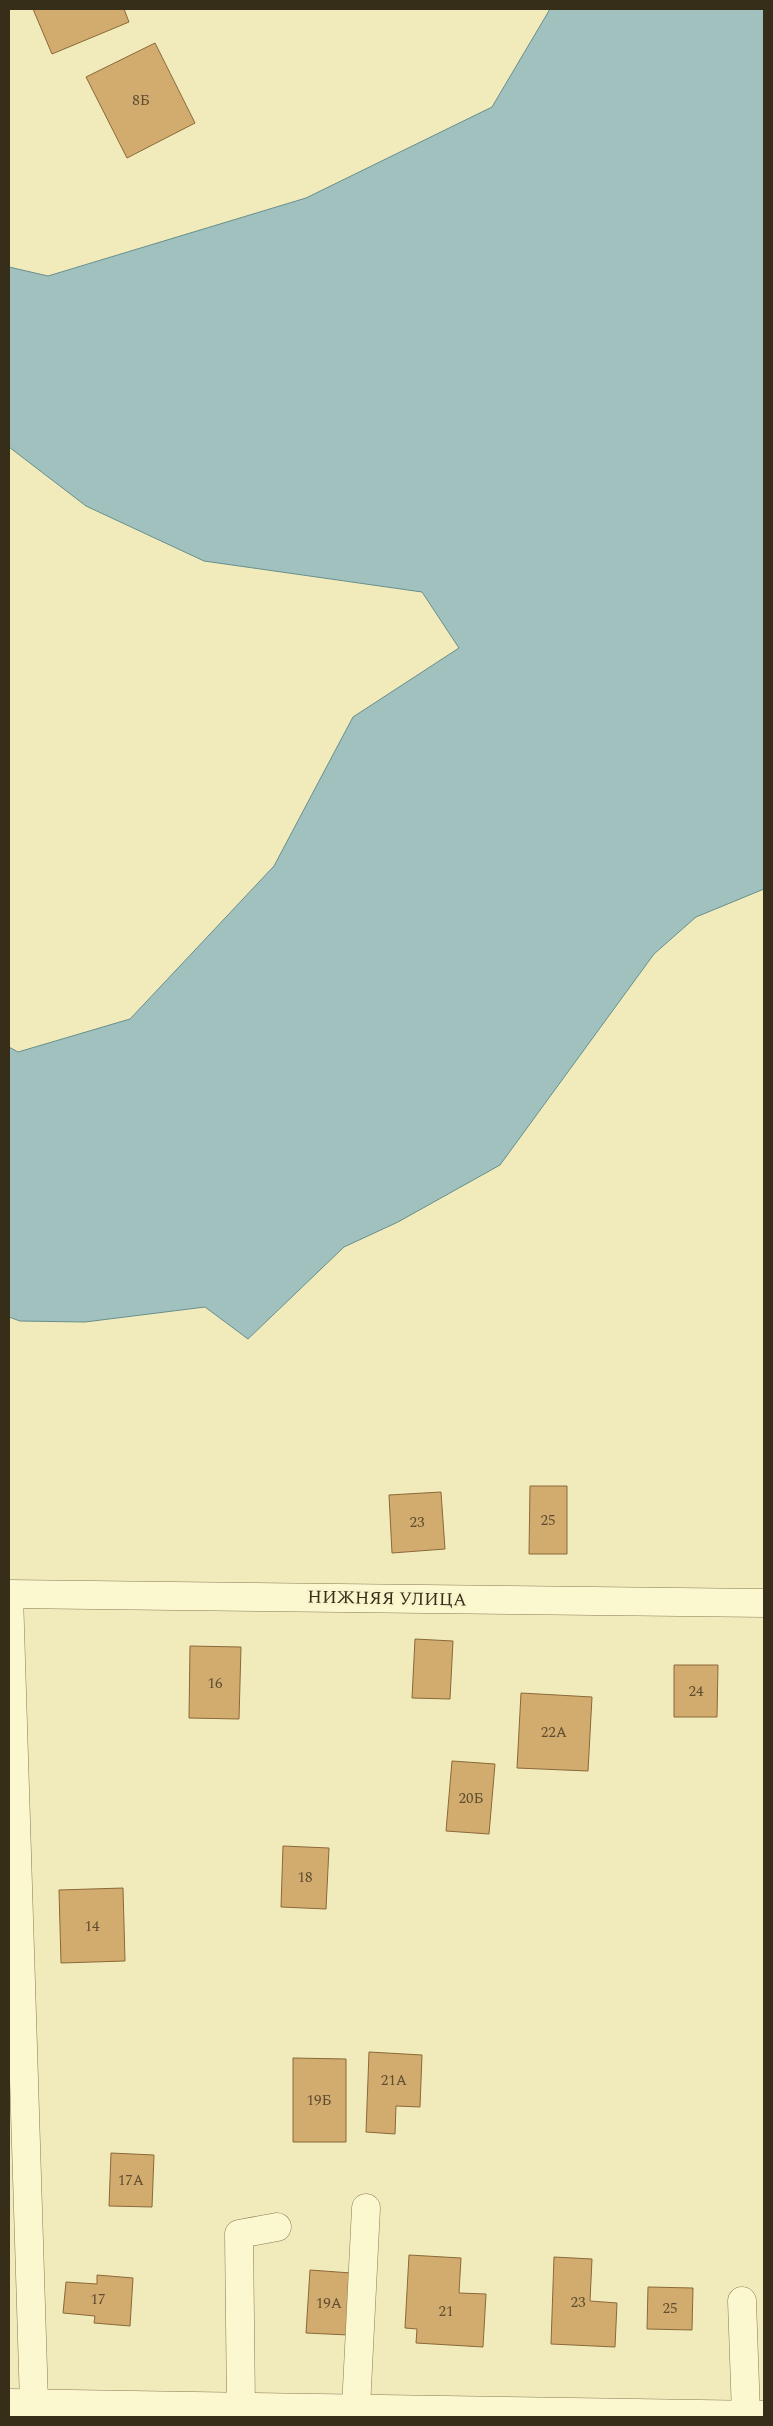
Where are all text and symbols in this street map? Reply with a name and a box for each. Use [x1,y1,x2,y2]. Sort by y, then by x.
house number: 8Б [132,89,150,112]
house number: 25 [540,1509,556,1532]
house number: 23 [409,1511,425,1534]
street label: НИЖНЯЯ УЛИЦА [307,1584,467,1613]
house number: 16 [207,1672,223,1695]
house number: 24 [688,1680,704,1703]
house number: 22А [541,1721,567,1744]
house number: 20Б [458,1787,484,1810]
house number: 18 [297,1866,313,1889]
house number: 14 [84,1915,100,1938]
house number: 21А [381,2069,407,2092]
house number: 19Б [306,2089,332,2112]
house number: 17А [118,2169,144,2192]
house number: 17 [90,2288,106,2311]
house number: 23 [570,2291,586,2314]
house number: 19А [316,2292,342,2315]
house number: 25 [662,2297,678,2320]
house number: 21 [438,2300,454,2323]

